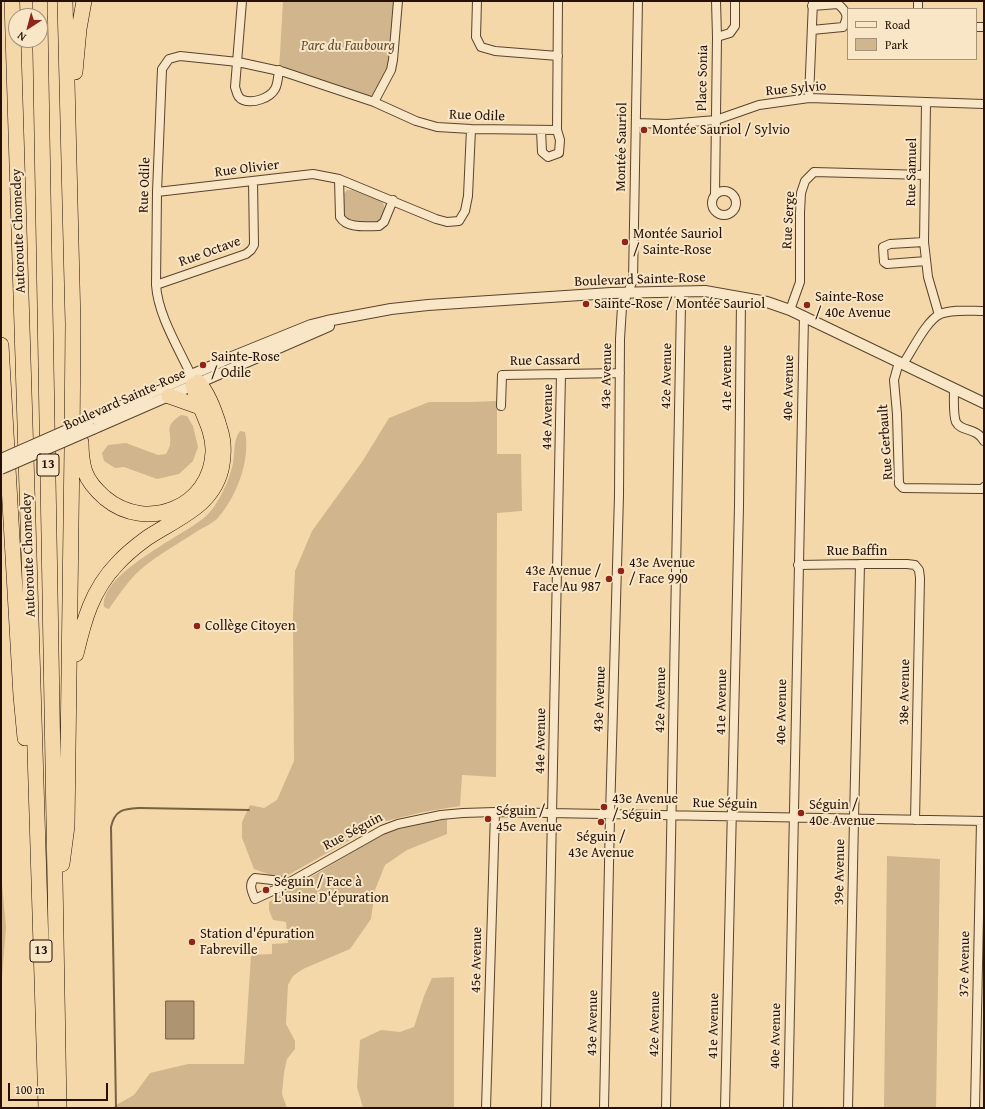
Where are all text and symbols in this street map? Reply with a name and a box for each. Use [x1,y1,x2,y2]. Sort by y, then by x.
north arrow [8,8,48,48]
legend [847,8,977,60]
text: Road [885,16,910,33]
text: N [14,28,29,46]
text: Park [885,36,908,53]
park label: Parc du Faubourg [301,38,395,54]
street label: Place Sonia [694,45,712,111]
street label: Rue Sylvio [765,78,827,100]
street label: Montée Sauriol [613,102,631,192]
street label: Rue Odile [449,107,505,125]
place label: Montée Sauriol / Sylvio [652,122,790,138]
marker: Montée Sauriol / Sylvio [639,125,649,135]
street label: Rue Samuel [903,138,921,206]
street label: Rue Odile [136,157,154,213]
street label: Rue Olivier [214,157,280,181]
street label: Autoroute Chomedey [8,168,30,294]
street label: Rue Serge [779,191,799,249]
place label: Montée Sauriol / Sainte-Rose [633,226,722,258]
street label: Rue Octave [177,233,243,271]
marker: Montée Sauriol / Sainte-Rose [620,237,630,247]
street label: Boulevard Sainte-Rose [574,269,706,291]
place label: Sainte-Rose / 40e Avenue [815,289,891,322]
place label: Sainte-Rose / Montée Sauriol [594,296,765,312]
marker: Sainte-Rose / Montée Sauriol [581,299,591,309]
marker: Sainte-Rose / 40e Avenue [802,300,812,310]
street label: 43e Avenue [598,343,616,409]
street label: 42e Avenue [658,343,676,409]
street label: 41e Avenue [719,345,735,411]
place label: Sainte-Rose / Odile [211,349,280,382]
street label: Rue Cassard [510,352,580,370]
street label: 40e Avenue [780,355,798,421]
marker: Sainte-Rose / Odile [198,360,208,370]
street label: Boulevard Sainte-Rose [61,366,189,434]
street label: 44e Avenue [539,384,557,450]
street label: Rue Gerbault [875,403,897,481]
road number: 13 [37,454,59,476]
street label: Autoroute Chomedey [18,492,40,618]
street label: Rue Baffin [827,543,887,559]
place label: 43e Avenue / Face 990 [629,555,695,588]
place label: 43e Avenue / Face Au 987 [525,563,601,596]
marker: 43e Avenue / Face 990 [616,566,626,576]
marker: 43e Avenue / Face Au 987 [604,574,614,584]
place label: Collège Citoyen [205,618,296,634]
marker: Collège Citoyen [192,621,202,631]
street label: 38e Avenue [896,659,914,725]
street label: 43e Avenue [590,666,610,732]
street label: 42e Avenue [652,667,670,733]
street label: 41e Avenue [713,669,731,735]
street label: 40e Avenue [773,679,791,745]
street label: 44e Avenue [532,708,550,774]
place label: 43e Avenue / Séguin [612,791,678,824]
street label: Rue Séguin [692,795,758,813]
place label: Séguin / 40e Avenue [809,797,875,830]
marker: 43e Avenue / Séguin [599,802,609,812]
place label: Séguin / 45e Avenue [496,803,562,836]
marker: Séguin / 40e Avenue [796,808,806,818]
street label: Rue Séguin [320,809,386,855]
marker: Séguin / 45e Avenue [483,814,493,824]
marker: Séguin / 43e Avenue [596,817,606,827]
place label: Séguin / 43e Avenue [568,829,634,862]
street label: 39e Avenue [831,839,849,905]
place label: Séguin / Face à L'usine D'épuration [274,874,389,906]
marker: Séguin / Face à L'usine D'épuration [261,885,271,895]
place label: Station d'épuration Fabreville [200,926,314,958]
street label: 45e Avenue [468,927,486,993]
street label: 37e Avenue [956,931,974,997]
marker: Station d'épuration Fabreville [187,937,197,947]
road number: 13 [30,940,52,962]
street label: 43e Avenue [584,990,602,1056]
street label: 42e Avenue [646,991,664,1057]
street label: 41e Avenue [705,993,723,1059]
street label: 40e Avenue [767,1003,785,1069]
scale bar [10,1075,110,1101]
text: 100 m [15,1081,45,1098]

